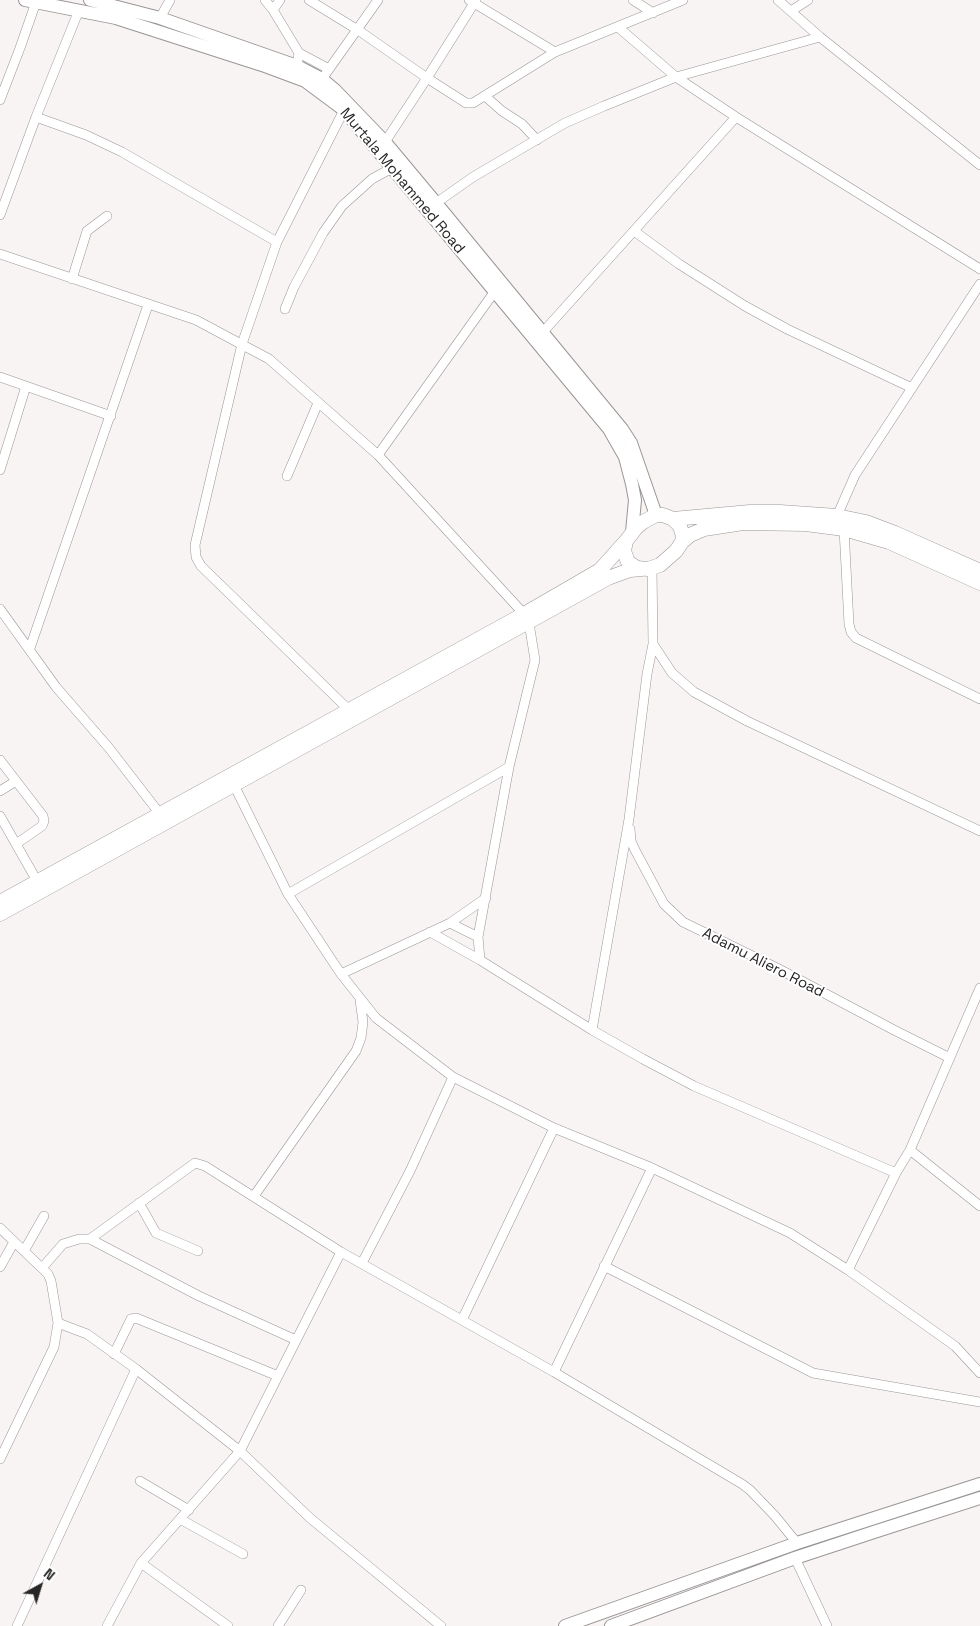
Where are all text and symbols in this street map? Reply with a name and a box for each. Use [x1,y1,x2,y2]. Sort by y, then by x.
street label: Murtala Mohammed Road [336,105,468,257]
street label: Adamu Aliero Road [699,924,827,1002]
north arrow [15,1561,65,1611]
text: N [40,1564,59,1584]

